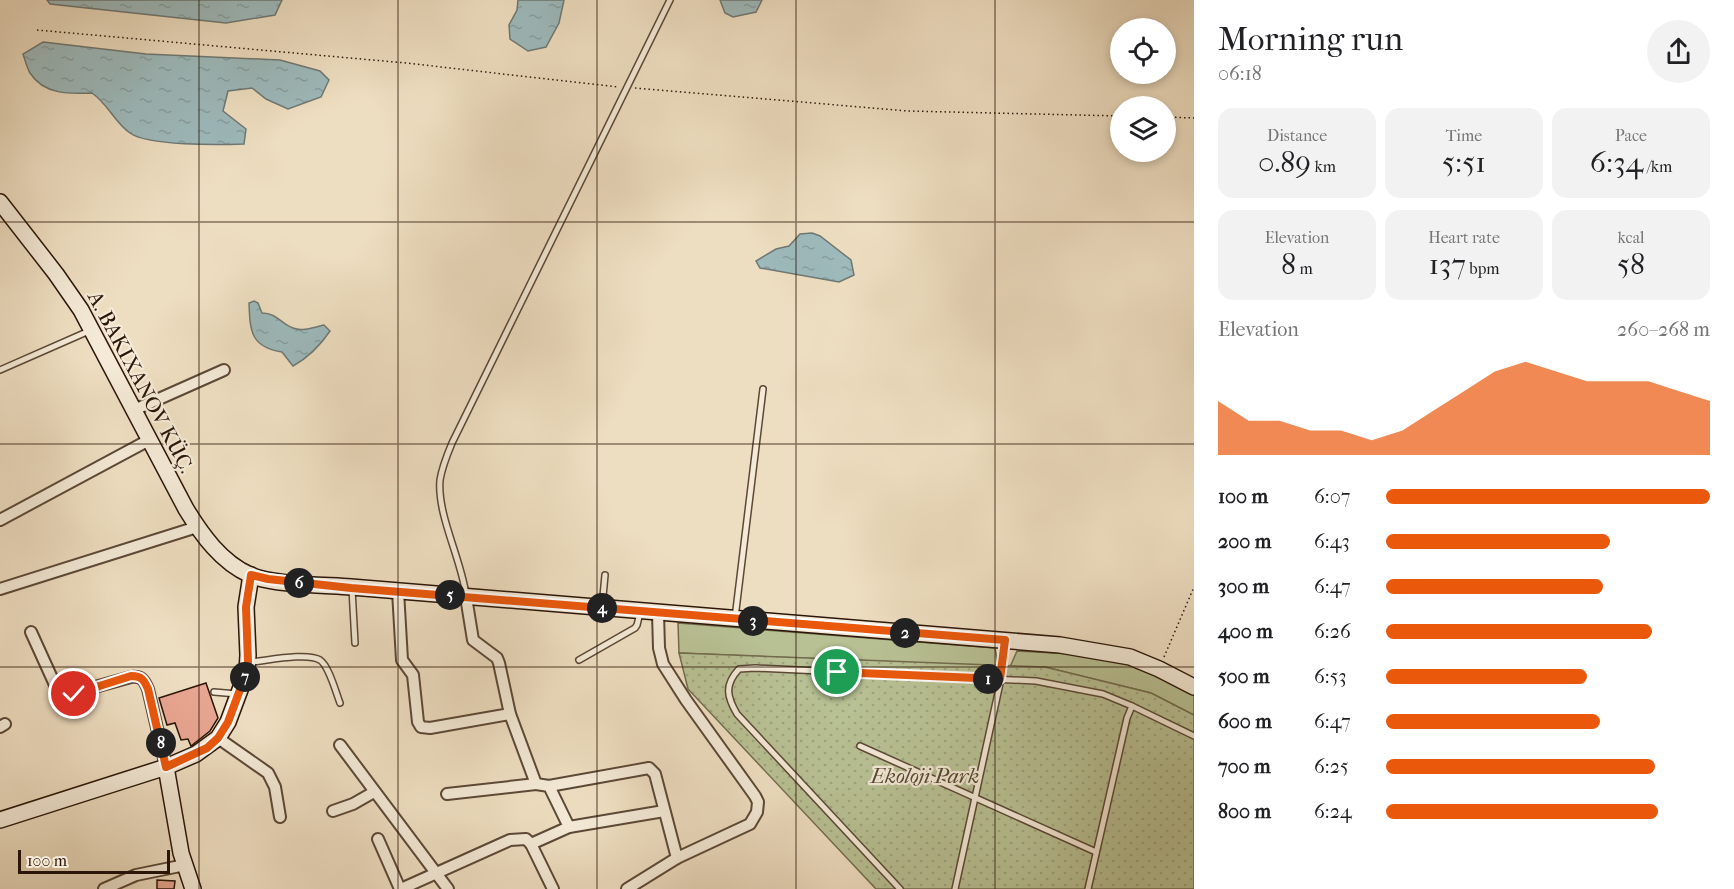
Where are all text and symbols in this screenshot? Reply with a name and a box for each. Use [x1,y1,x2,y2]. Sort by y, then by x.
map controls [1110,18,1176,162]
button: locate [1110,18,1176,84]
text: Morning run [1218,20,1403,59]
button: share [1647,20,1710,83]
text: 06:18 [1218,62,1262,85]
button: layers [1110,96,1176,162]
text: Distance [1267,126,1327,145]
text: Time [1446,126,1482,145]
text: Pace [1615,126,1647,145]
text: 0.89 [1258,145,1311,180]
text: 5:51 [1442,145,1486,180]
text: 6:34 [1590,145,1643,180]
text: km [1311,157,1336,176]
text: /km [1643,157,1672,176]
text: Elevation [1265,228,1329,247]
text: Heart rate [1428,228,1500,247]
text: kcal [1618,228,1644,247]
text: 8 [1281,247,1296,282]
text: 137 [1428,247,1466,282]
text: 58 [1617,247,1645,282]
text: m [1296,259,1313,278]
text: bpm [1466,259,1500,278]
street label: A. BAKIXANOV KÜÇ. [82,286,199,477]
text: Elevation [1218,318,1299,341]
text: 260–268 m [1617,318,1710,341]
text: 100 m [1218,485,1268,508]
text: 6:07 [1314,485,1350,508]
text: 200 m [1218,530,1271,553]
text: 6:43 [1314,530,1350,553]
pin: 6 [284,568,314,598]
text: 6 [295,573,303,592]
text: 300 m [1218,575,1269,598]
text: 6:47 [1314,575,1351,598]
pin: 5 [435,580,465,610]
text: 5 [447,585,453,604]
pin: 4 [587,593,617,623]
text: 4 [597,598,607,617]
pin: 3 [738,606,768,636]
text: 3 [750,611,756,630]
pin: 2 [890,618,920,648]
text: 400 m [1218,620,1273,643]
text: 6:26 [1314,620,1351,643]
text: 2 [901,623,909,642]
pin [811,646,862,697]
icon: arrive [820,655,853,688]
pin: 7 [230,662,260,692]
pin: 1 [973,664,1003,694]
text: 500 m [1218,665,1270,688]
text: 6:53 [1314,665,1347,688]
text: 7 [241,667,249,686]
pin [48,668,99,719]
text: 1 [985,669,991,688]
icon: check [57,677,90,710]
text: 600 m [1218,710,1272,733]
text: 6:47 [1314,710,1351,733]
pin: 8 [146,728,176,758]
text: 8 [157,733,165,752]
text: 700 m [1218,755,1271,778]
text: 6:25 [1314,755,1349,778]
park label: Ekoloji Park [869,764,979,788]
text: 800 m [1218,800,1271,823]
text: 6:24 [1314,800,1352,823]
scale bar [18,847,170,874]
text: 100 m [27,851,67,870]

